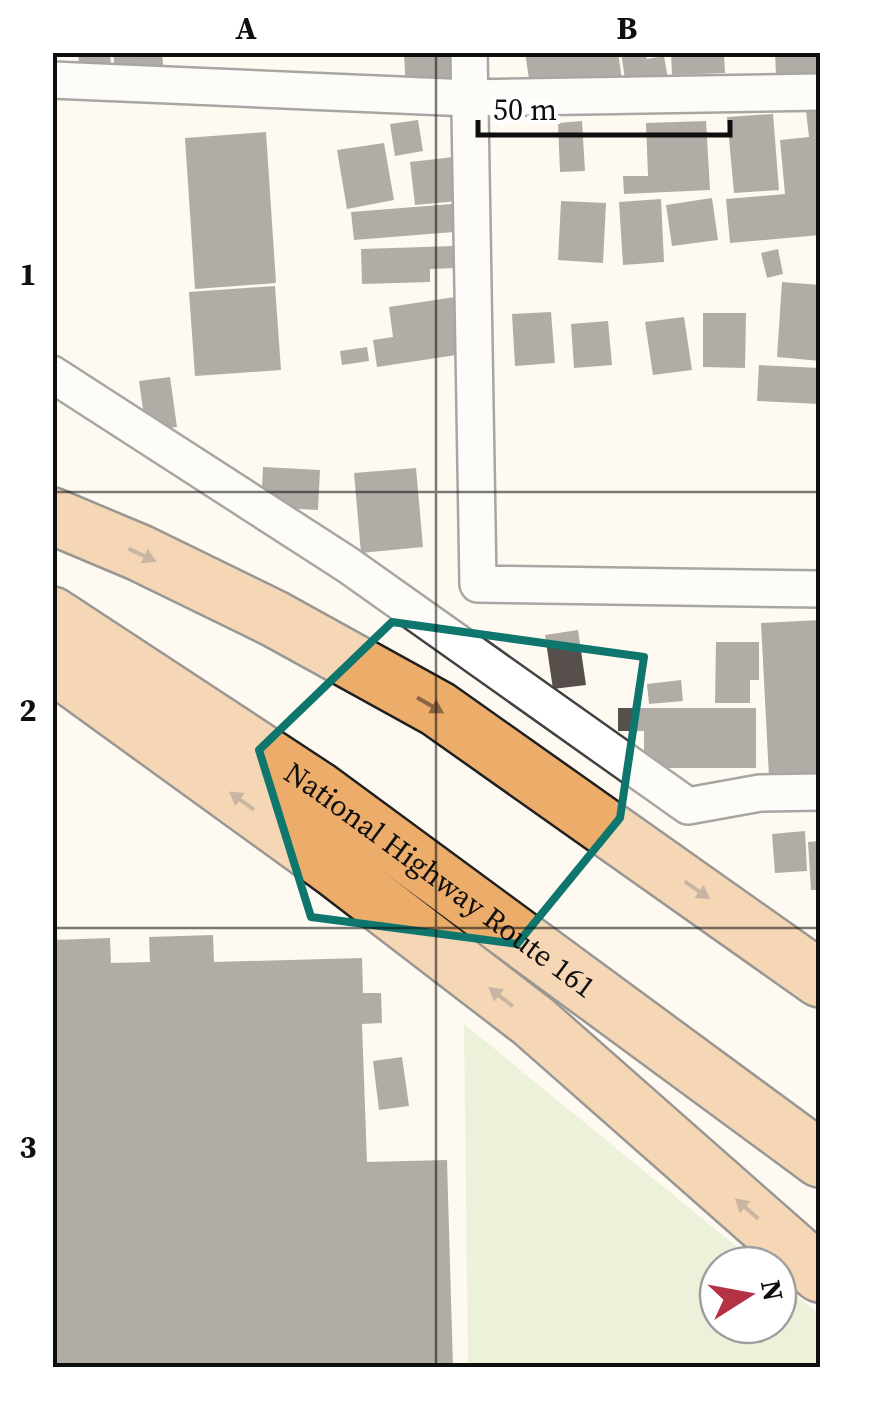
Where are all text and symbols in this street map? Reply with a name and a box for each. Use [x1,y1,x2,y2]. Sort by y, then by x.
text: A [235,6,257,50]
text: B [617,6,638,50]
scale bar [478,75,730,137]
text: 50 m [493,89,557,130]
text: 1 [19,252,37,296]
one-way arrow [128,546,157,563]
text: 2 [19,688,37,732]
one-way arrow [416,696,444,713]
street label: National Highway Route 161 [277,752,604,1007]
one-way arrow [229,792,255,812]
one-way arrow [683,880,710,899]
one-way arrow [488,987,514,1008]
text: 3 [19,1125,37,1169]
one-way arrow [735,1199,760,1221]
north arrow [698,1245,798,1345]
text: N [752,1277,793,1304]

